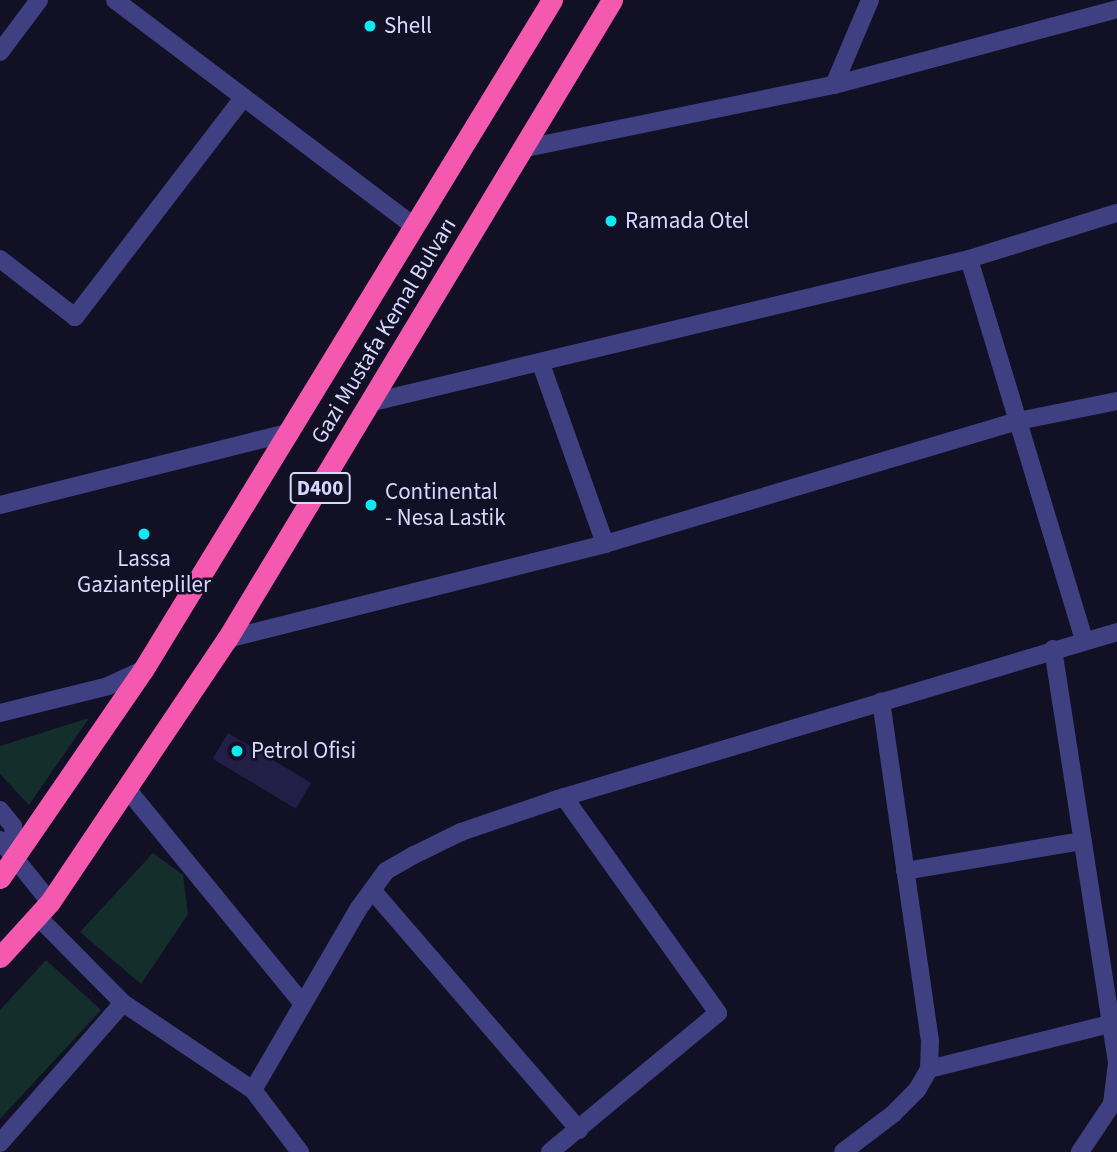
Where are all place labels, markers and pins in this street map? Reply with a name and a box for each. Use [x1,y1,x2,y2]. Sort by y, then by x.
place label: Shell [384,12,432,40]
marker: Shell [362,18,378,34]
place label: Ramada Otel [625,207,749,235]
marker: Ramada Otel [603,213,619,229]
place label: Continental - Nesa Lastik [385,478,506,532]
marker: Continental - Nesa Lastik [363,497,379,513]
marker: Lassa Gaziantepliler [136,526,152,542]
place label: Lassa Gaziantepliler [77,545,211,599]
place label: Petrol Ofisi [251,737,356,765]
marker: Petrol Ofisi [229,743,245,759]

